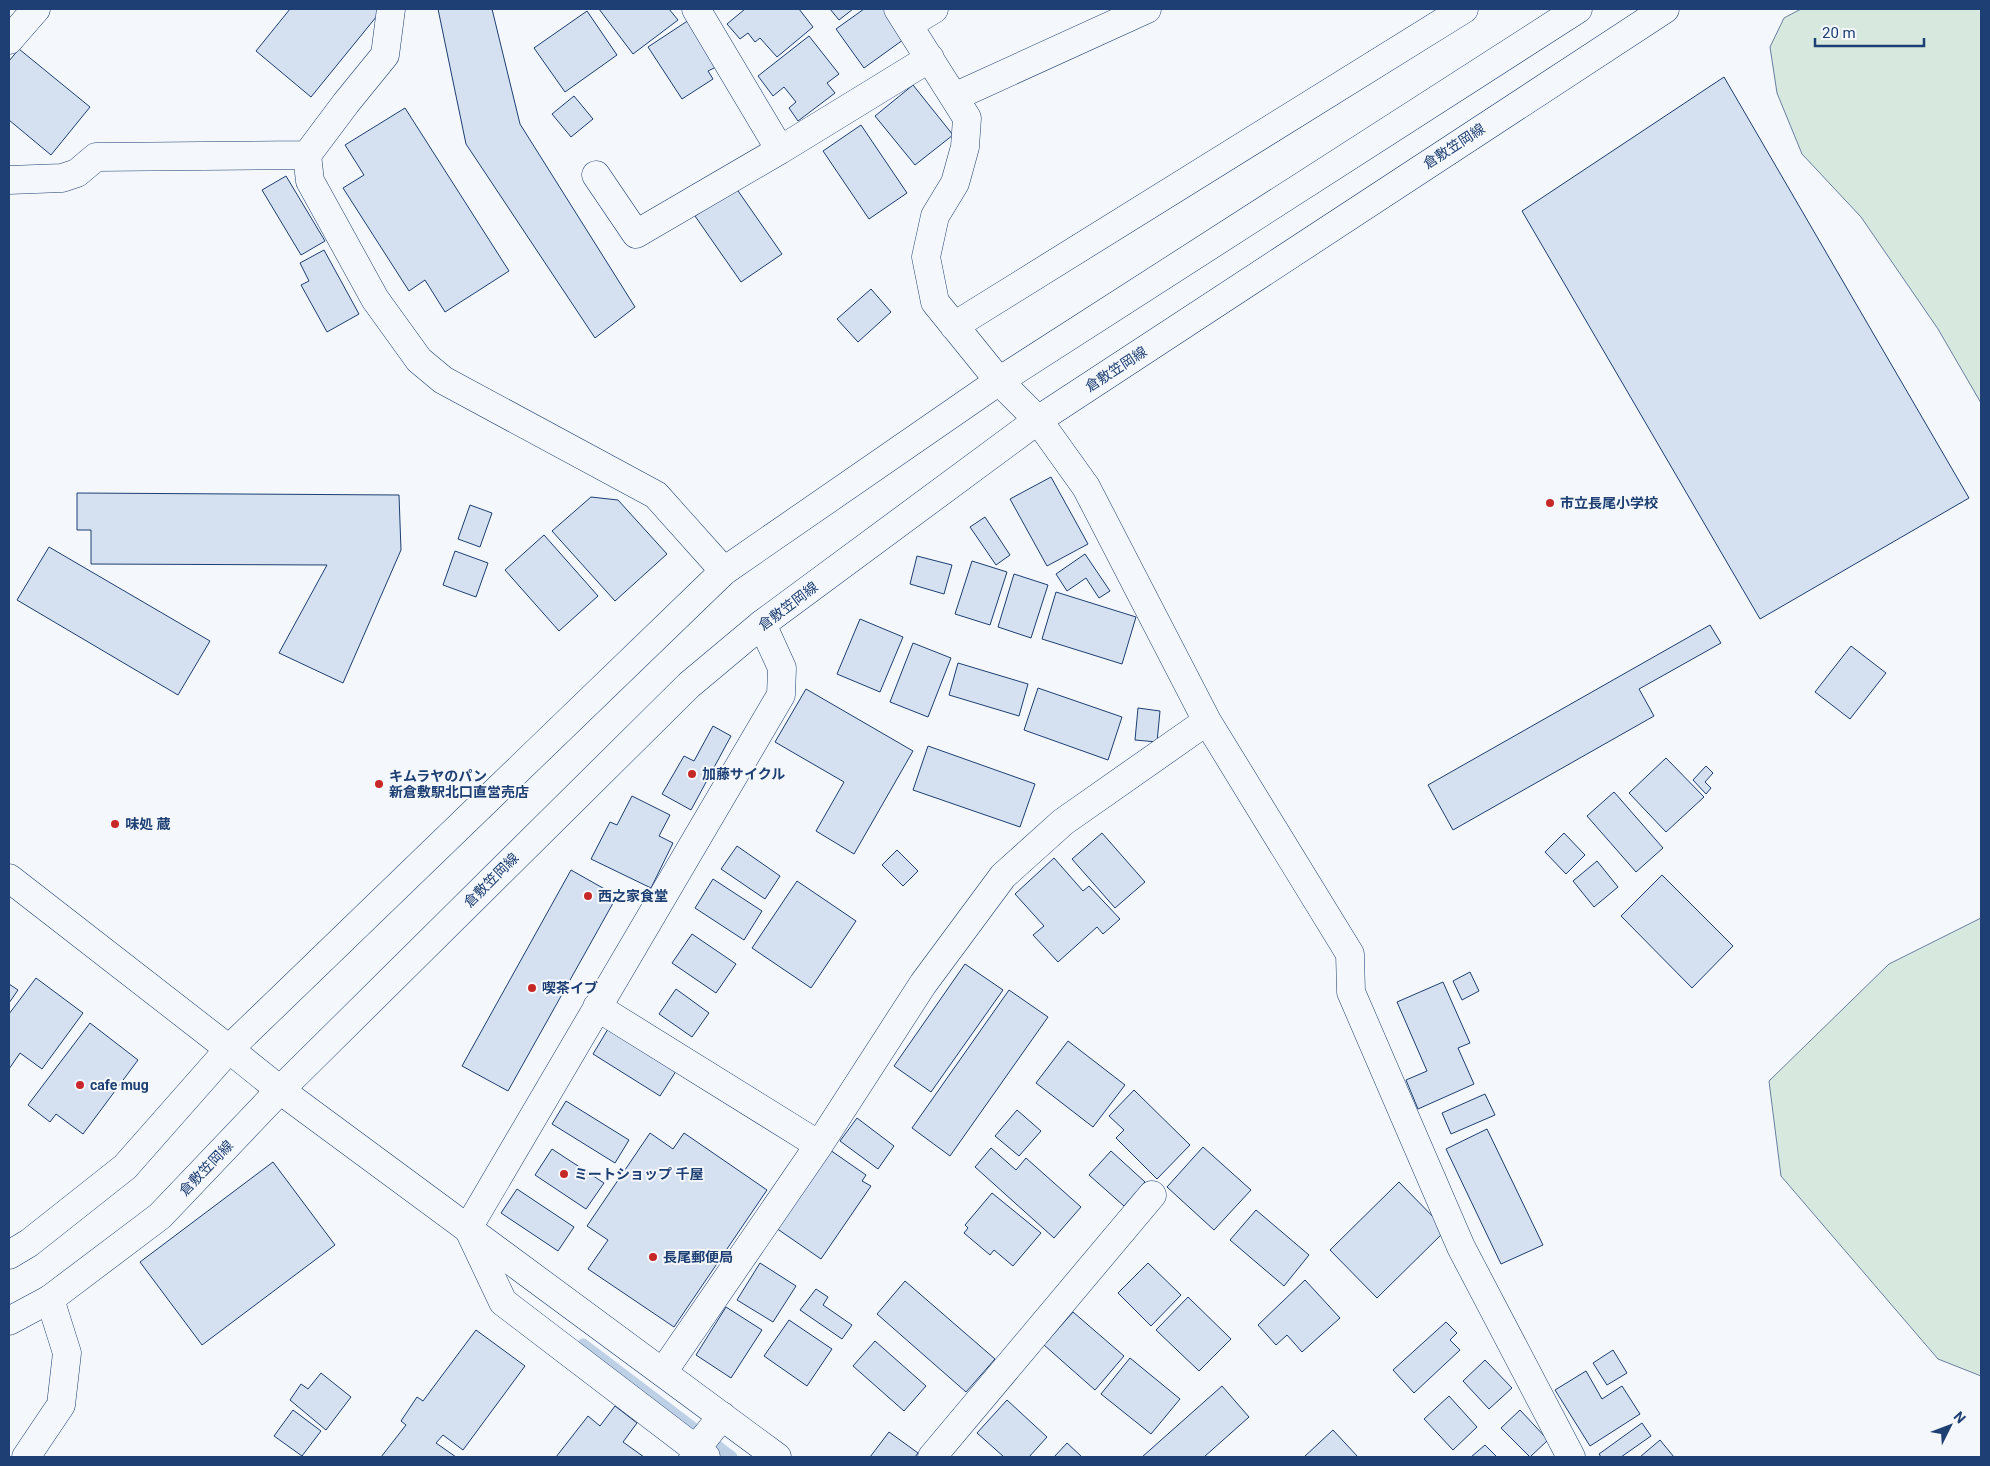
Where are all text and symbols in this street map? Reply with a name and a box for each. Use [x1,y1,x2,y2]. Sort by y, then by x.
scale bar [1815,15,1924,47]
text: 20 m [1822,24,1856,42]
street label: 倉敷笠岡線 [1420,120,1488,172]
street label: 倉敷笠岡線 [1082,343,1150,395]
place label: 市立長尾小学校 [1560,495,1658,511]
marker: 市立長尾小学校 [1544,497,1556,509]
street label: 倉敷笠岡線 [755,579,821,633]
place label: 加藤サイクル [702,766,785,782]
place label: キムラヤのパン 新倉敷駅北口直営売店 [389,768,529,800]
marker: 加藤サイクル [686,768,698,780]
marker: キムラヤのパン 新倉敷駅北口直営売店 [373,778,385,790]
place label: 味処 蔵 [125,816,170,832]
marker: 味処 蔵 [109,818,121,830]
street label: 倉敷笠岡線 [461,850,521,910]
place label: 西之家食堂 [598,888,668,904]
marker: 西之家食堂 [582,890,594,902]
place label: 喫茶イブ [542,980,598,996]
marker: 喫茶イブ [526,982,538,994]
place label: cafe mug [90,1077,149,1093]
marker: cafe mug [74,1079,86,1091]
street label: 倉敷笠岡線 [176,1137,236,1199]
place label: ミートショップ 千屋 [574,1166,703,1182]
marker: ミートショップ 千屋 [558,1168,570,1180]
place label: 長尾郵便局 [663,1249,733,1265]
marker: 長尾郵便局 [647,1251,659,1263]
north arrow [1925,1401,1975,1451]
text: N [1950,1408,1969,1426]

